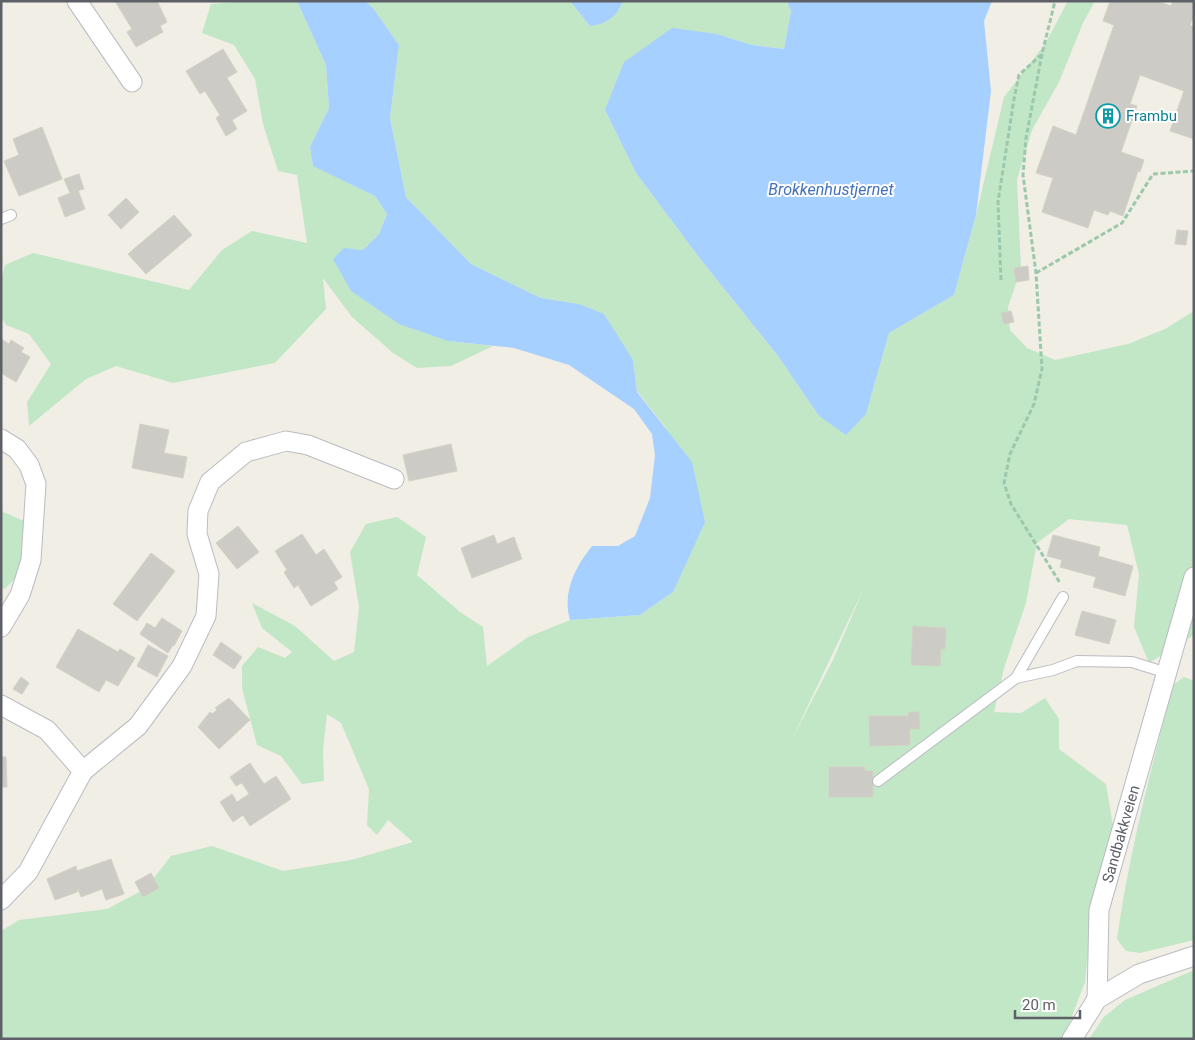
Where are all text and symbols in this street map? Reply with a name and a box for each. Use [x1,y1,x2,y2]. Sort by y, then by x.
building icon: Frambu [1095,103,1121,129]
place label: Frambu [1126,107,1177,125]
water label: Brokkenhustjernet [768,180,895,199]
street label: Sandbakkveien [1098,783,1144,885]
scale bar [1015,988,1080,1020]
text: 20 m [1022,996,1056,1014]

